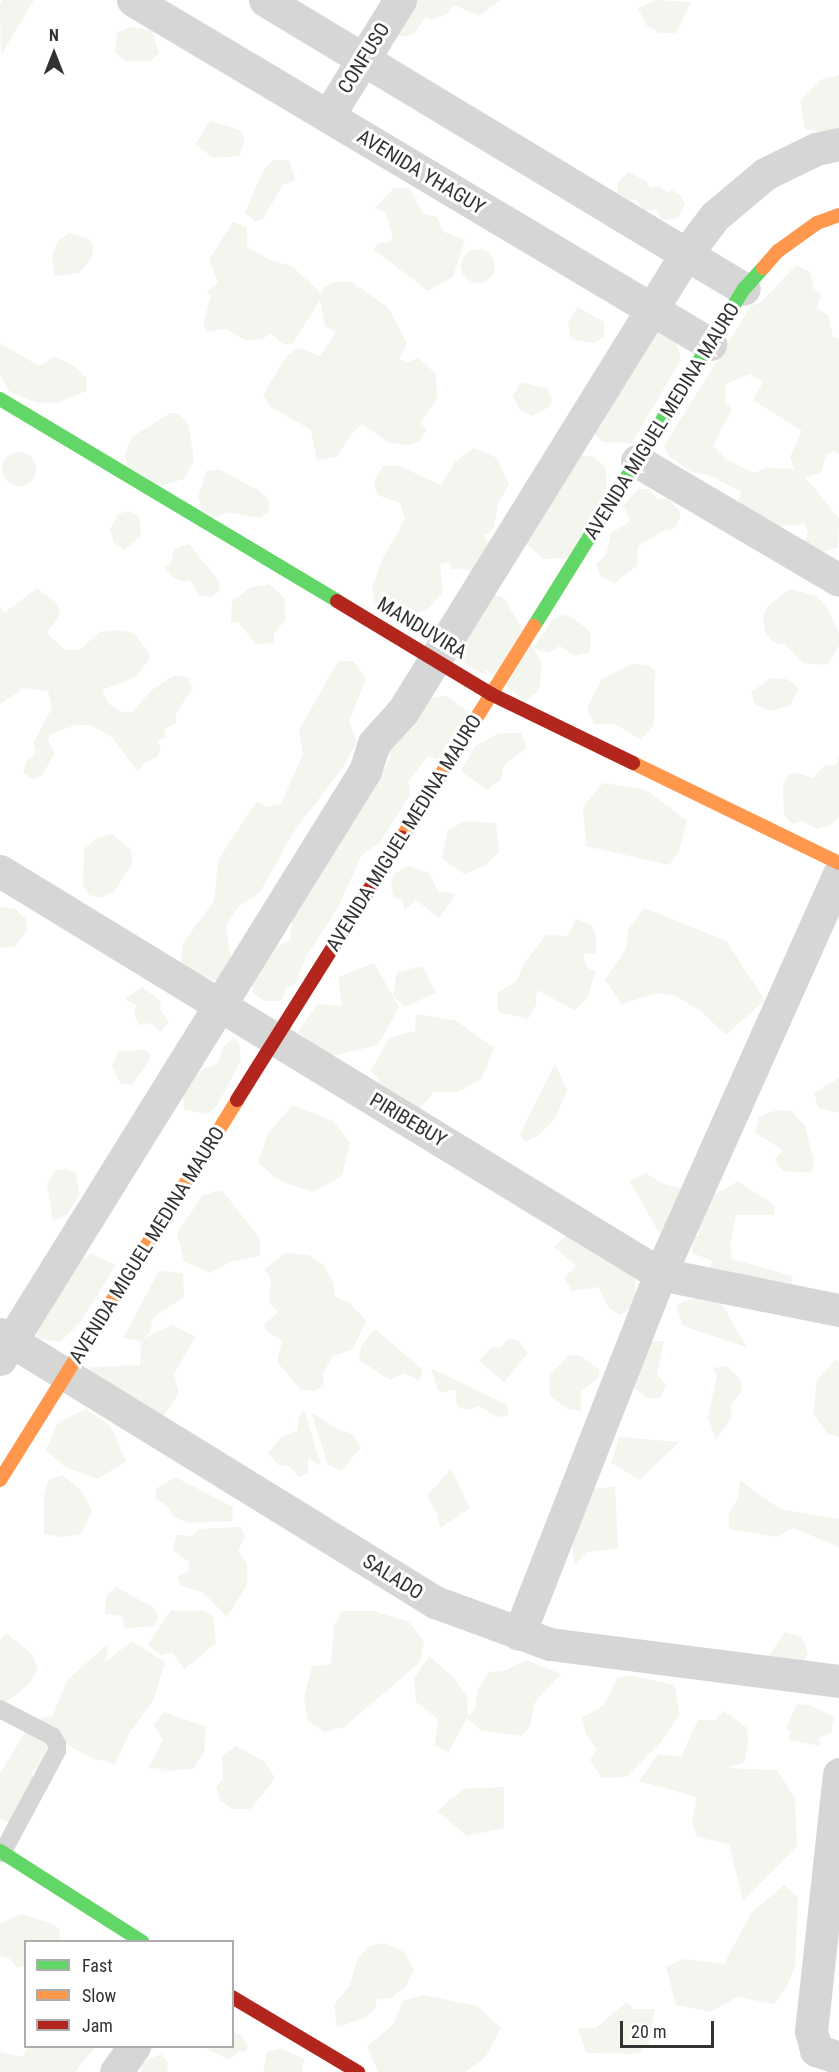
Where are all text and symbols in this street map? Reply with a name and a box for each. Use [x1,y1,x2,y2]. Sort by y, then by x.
street label: CONFUSO [333,18,395,98]
north arrow [24,24,84,84]
text: N [49,26,59,45]
street label: AVENIDA YHAGUY [353,124,489,220]
street label: AVENIDA MIGUEL MEDINA MAURO [579,298,745,544]
street label: MANDUVIRA [373,592,471,664]
street label: AVENIDA MIGUEL MEDINA MAURO [321,710,487,956]
street label: PIRIBEBUY [365,1088,451,1152]
street label: AVENIDA MIGUEL MEDINA MAURO [64,1122,230,1368]
street label: SALADO [358,1549,428,1605]
legend [24,1940,234,2048]
text: Fast [82,1955,113,1976]
text: Slow [82,1985,116,2006]
scale bar [623,2009,718,2047]
text: Jam [82,2015,113,2036]
text: 20 m [631,2021,666,2042]

